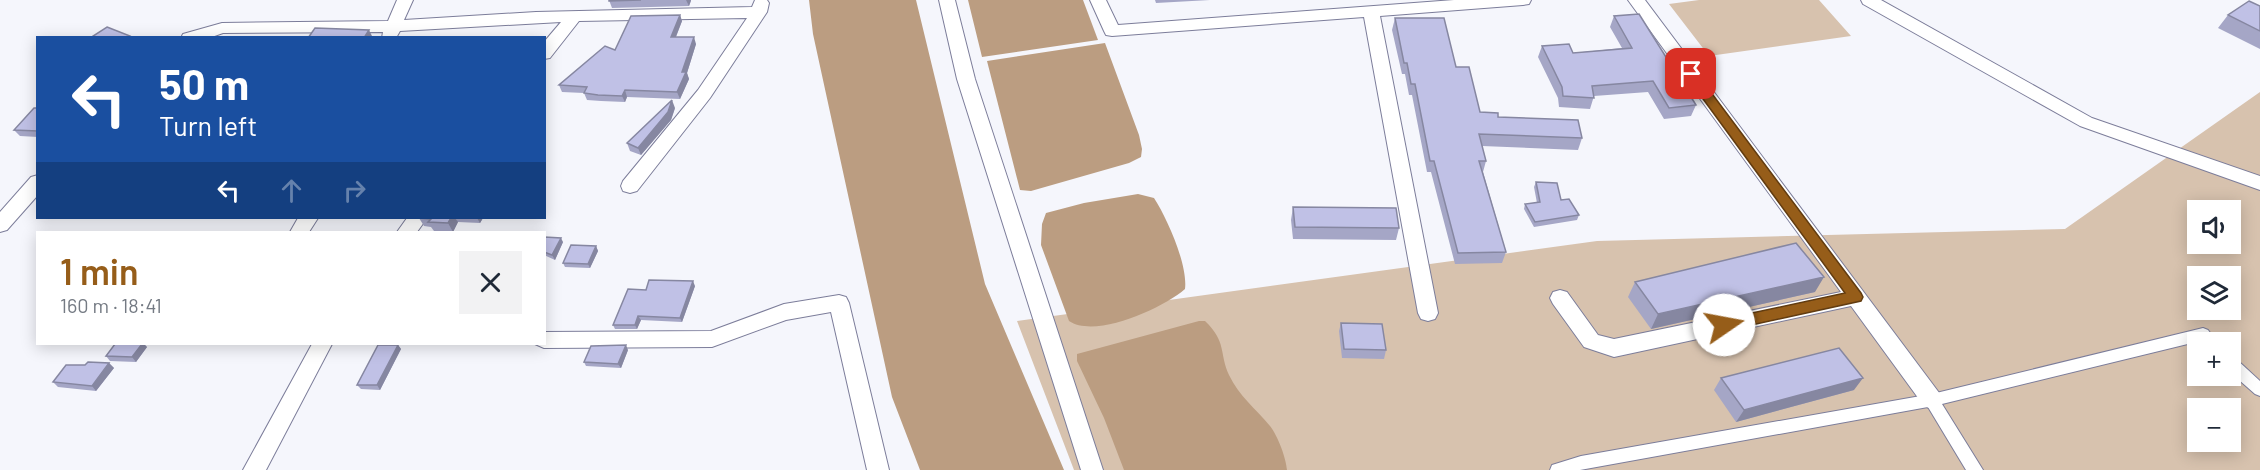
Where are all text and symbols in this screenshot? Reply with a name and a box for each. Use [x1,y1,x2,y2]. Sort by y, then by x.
pin [1665,48,1716,99]
icon: arrive [1674,57,1707,90]
text: 50 m [159,58,249,108]
icon: left [60,60,138,138]
text: Turn left [159,109,257,141]
icon: left [212,174,245,207]
icon: ahead [275,174,308,207]
icon: right [338,174,371,207]
map controls [2187,200,2241,452]
button: sound [2187,200,2241,254]
text: 1 min [60,249,139,292]
button: close [459,251,522,314]
button: layers [2187,266,2241,320]
text: 160 m · 18:41 [60,293,162,317]
position arrow [1692,293,1756,357]
button: + [2187,332,2241,386]
button: − [2187,398,2241,452]

